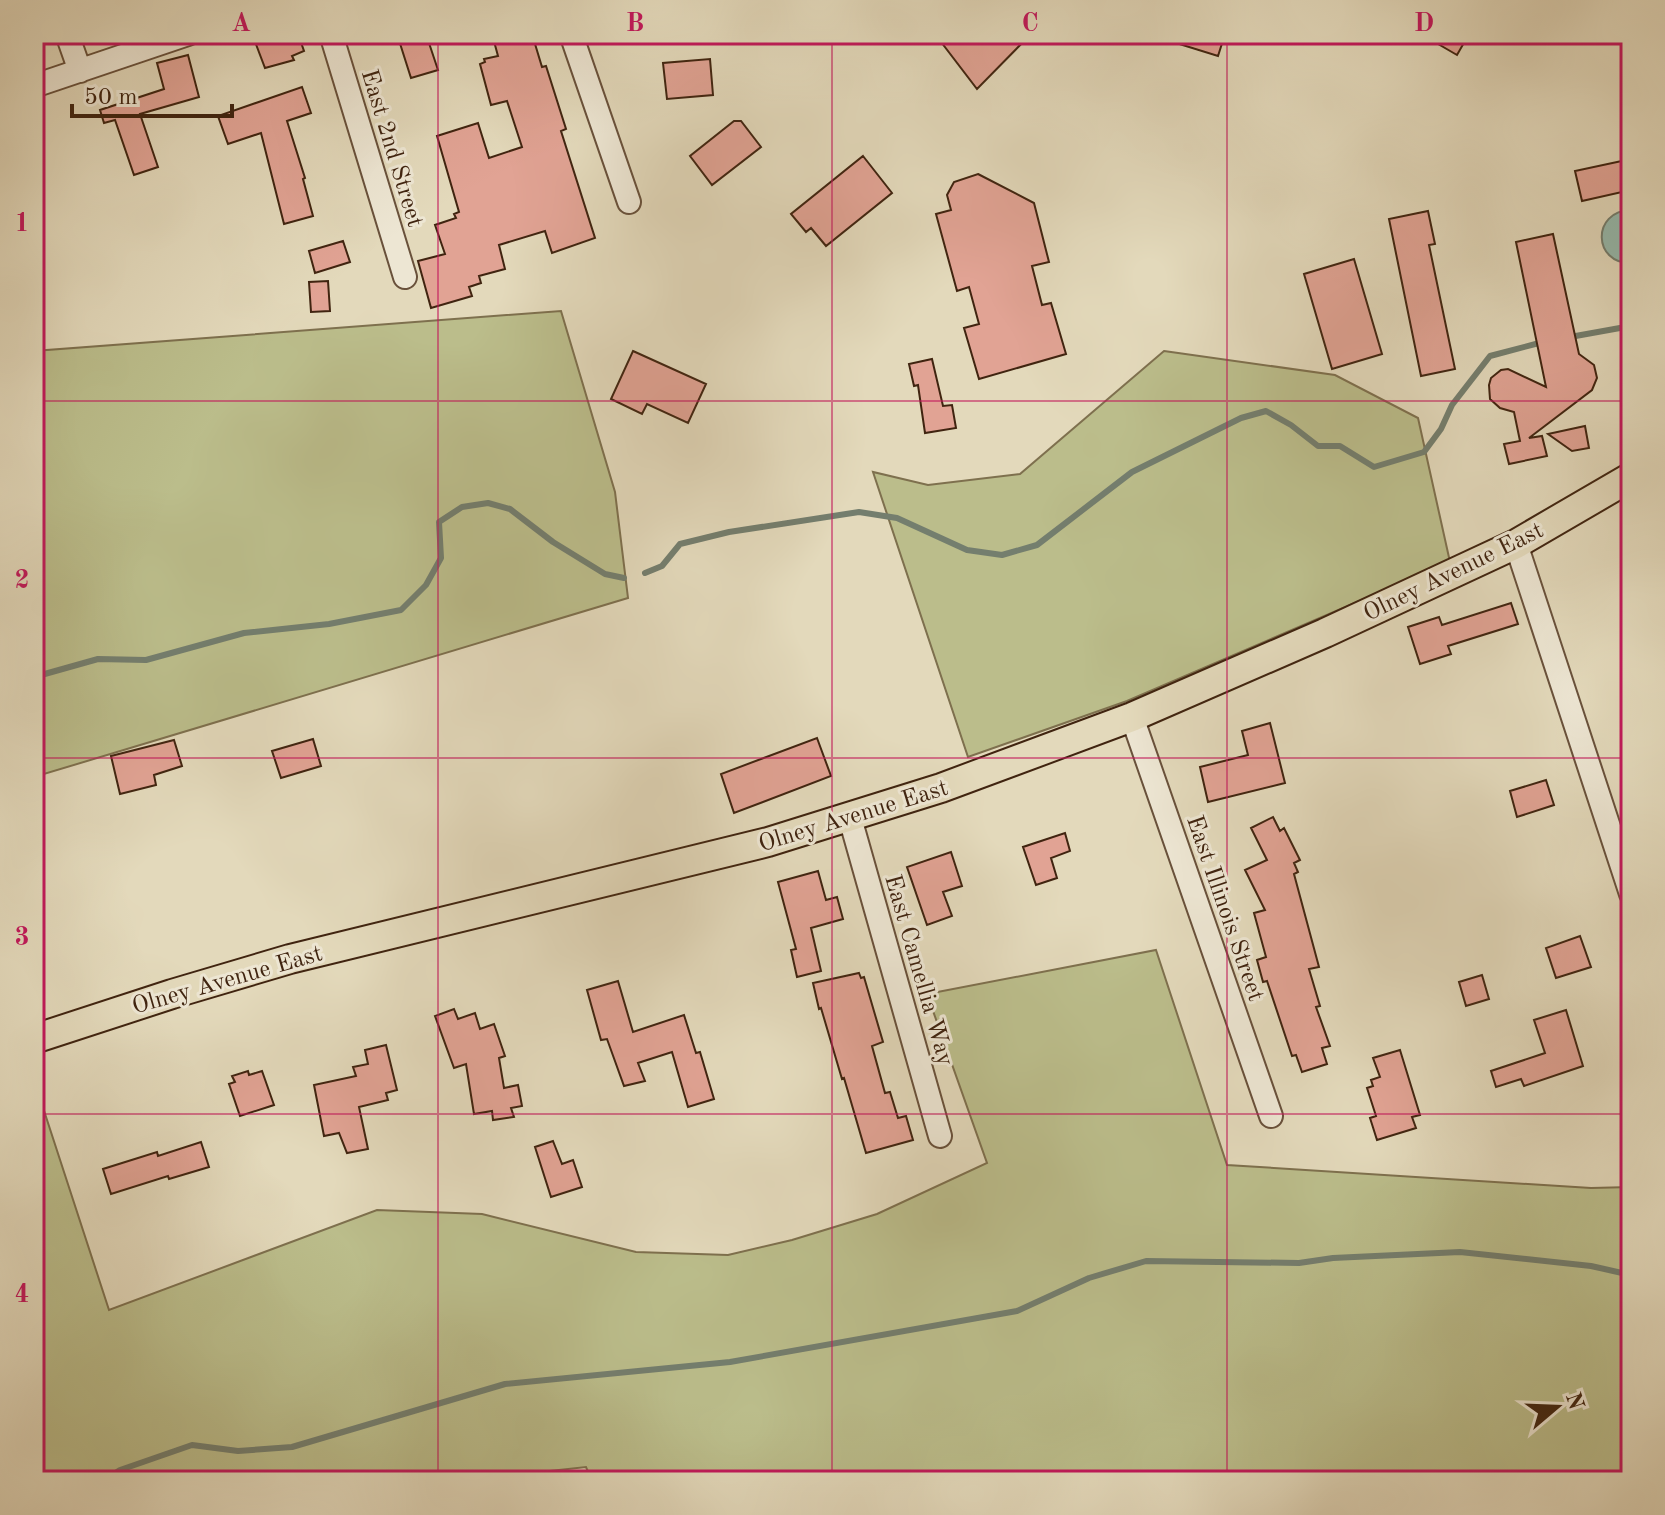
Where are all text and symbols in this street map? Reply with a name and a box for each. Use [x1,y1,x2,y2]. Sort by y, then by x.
text: A [231,11,251,37]
text: B [626,11,644,37]
text: C [1021,11,1039,37]
text: D [1414,11,1434,37]
street label: East 2nd Street [356,67,426,230]
scale bar [72,68,232,118]
text: 50 m [84,86,138,110]
text: 1 [14,211,30,237]
street label: Olney Avenue East [1360,519,1548,627]
text: 2 [14,568,30,594]
street label: Olney Avenue East [756,777,951,857]
street label: East Illinois Street [1181,813,1267,1005]
street label: East Camellia Way [879,872,957,1069]
text: 3 [14,925,30,951]
street label: Olney Avenue East [130,942,325,1020]
text: 4 [14,1282,30,1308]
north arrow [1517,1367,1597,1447]
text: N [1561,1390,1587,1413]

